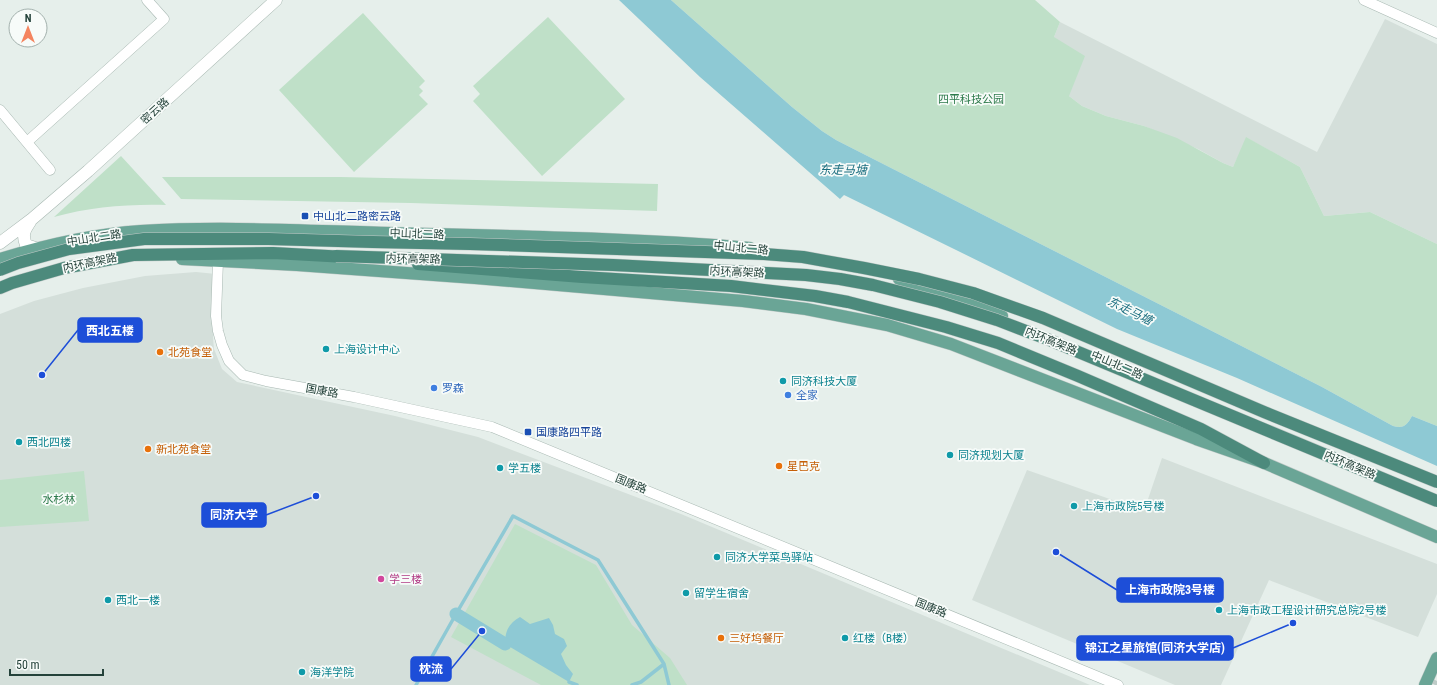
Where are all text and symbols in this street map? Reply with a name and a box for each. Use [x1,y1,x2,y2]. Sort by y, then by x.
north arrow [8,8,48,48]
text: N [25,12,32,25]
park label: 四平科技公园 [938,93,1004,106]
street label: 密云路 [138,95,172,127]
water label: 东走马塘 [819,163,869,177]
place label: 中山北二路密云路 [313,210,401,223]
marker: 中山北二路密云路 [300,211,310,221]
street label: 中山北二路 [66,227,122,249]
street label: 中山北二路 [389,227,445,241]
street label: 中山北二路 [713,239,769,257]
street label: 内环高架路 [62,251,118,275]
street label: 内环高架路 [385,252,441,266]
street label: 内环高架路 [709,264,765,280]
water label: 东走马塘 [1105,294,1156,329]
callout: 西北五楼 [78,318,142,342]
text: 西北五楼 [86,324,134,338]
street label: 内环高架路 [1023,325,1079,357]
place label: 上海设计中心 [334,343,400,356]
marker: 上海设计中心 [321,344,331,354]
place label: 北苑食堂 [168,346,212,359]
marker: 北苑食堂 [155,347,165,357]
street label: 中山北二路 [1089,348,1145,382]
place label: 同济科技大厦 [791,375,857,388]
marker: 同济科技大厦 [778,376,788,386]
street label: 国康路 [305,382,339,400]
place label: 罗森 [442,382,464,395]
marker: 罗森 [429,383,439,393]
place label: 全家 [796,389,818,402]
marker: 全家 [783,390,793,400]
place label: 国康路四平路 [536,426,602,439]
marker: 国康路四平路 [523,427,533,437]
place label: 西北四楼 [27,436,71,449]
marker: 西北四楼 [14,437,24,447]
place label: 新北苑食堂 [156,443,211,456]
marker: 新北苑食堂 [143,444,153,454]
street label: 内环高架路 [1322,448,1378,482]
place label: 同济规划大厦 [958,449,1024,462]
marker: 同济规划大厦 [945,450,955,460]
place label: 星巴克 [787,460,820,473]
marker: 星巴克 [774,461,784,471]
place label: 学五楼 [508,462,541,475]
marker: 学五楼 [495,463,505,473]
street label: 国康路 [613,472,649,496]
park label: 水杉林 [43,493,76,506]
place label: 上海市政院5号楼 [1082,500,1164,513]
marker: 上海市政院5号楼 [1069,501,1079,511]
callout: 同济大学 [202,503,266,527]
text: 同济大学 [210,508,258,522]
place label: 同济大学菜鸟驿站 [725,551,813,564]
marker: 同济大学菜鸟驿站 [712,552,722,562]
place label: 学三楼 [389,573,422,586]
marker: 学三楼 [376,574,386,584]
callout: 上海市政院3号楼 [1117,578,1223,602]
text: 上海市政院3号楼 [1125,583,1215,597]
place label: 留学生宿舍 [694,587,749,600]
marker: 留学生宿舍 [681,588,691,598]
place label: 西北一楼 [116,594,160,607]
marker: 西北一楼 [103,595,113,605]
street label: 国康路 [913,596,949,620]
place label: 上海市政工程设计研究总院2号楼 [1227,604,1386,617]
marker: 上海市政工程设计研究总院2号楼 [1214,605,1224,615]
place label: 三好坞餐厅 [729,632,784,645]
place label: 红楼（B楼） [853,632,914,645]
marker: 三好坞餐厅 [716,633,726,643]
marker: 红楼（B楼） [840,633,850,643]
callout: 锦江之星旅馆(同济大学店) [1077,636,1233,660]
text: 锦江之星旅馆(同济大学店) [1085,641,1225,655]
scale bar [10,651,103,677]
callout: 枕流 [411,657,451,681]
text: 50 m [16,658,40,672]
text: 枕流 [419,662,443,676]
place label: 海洋学院 [310,666,354,679]
marker: 海洋学院 [297,667,307,677]

